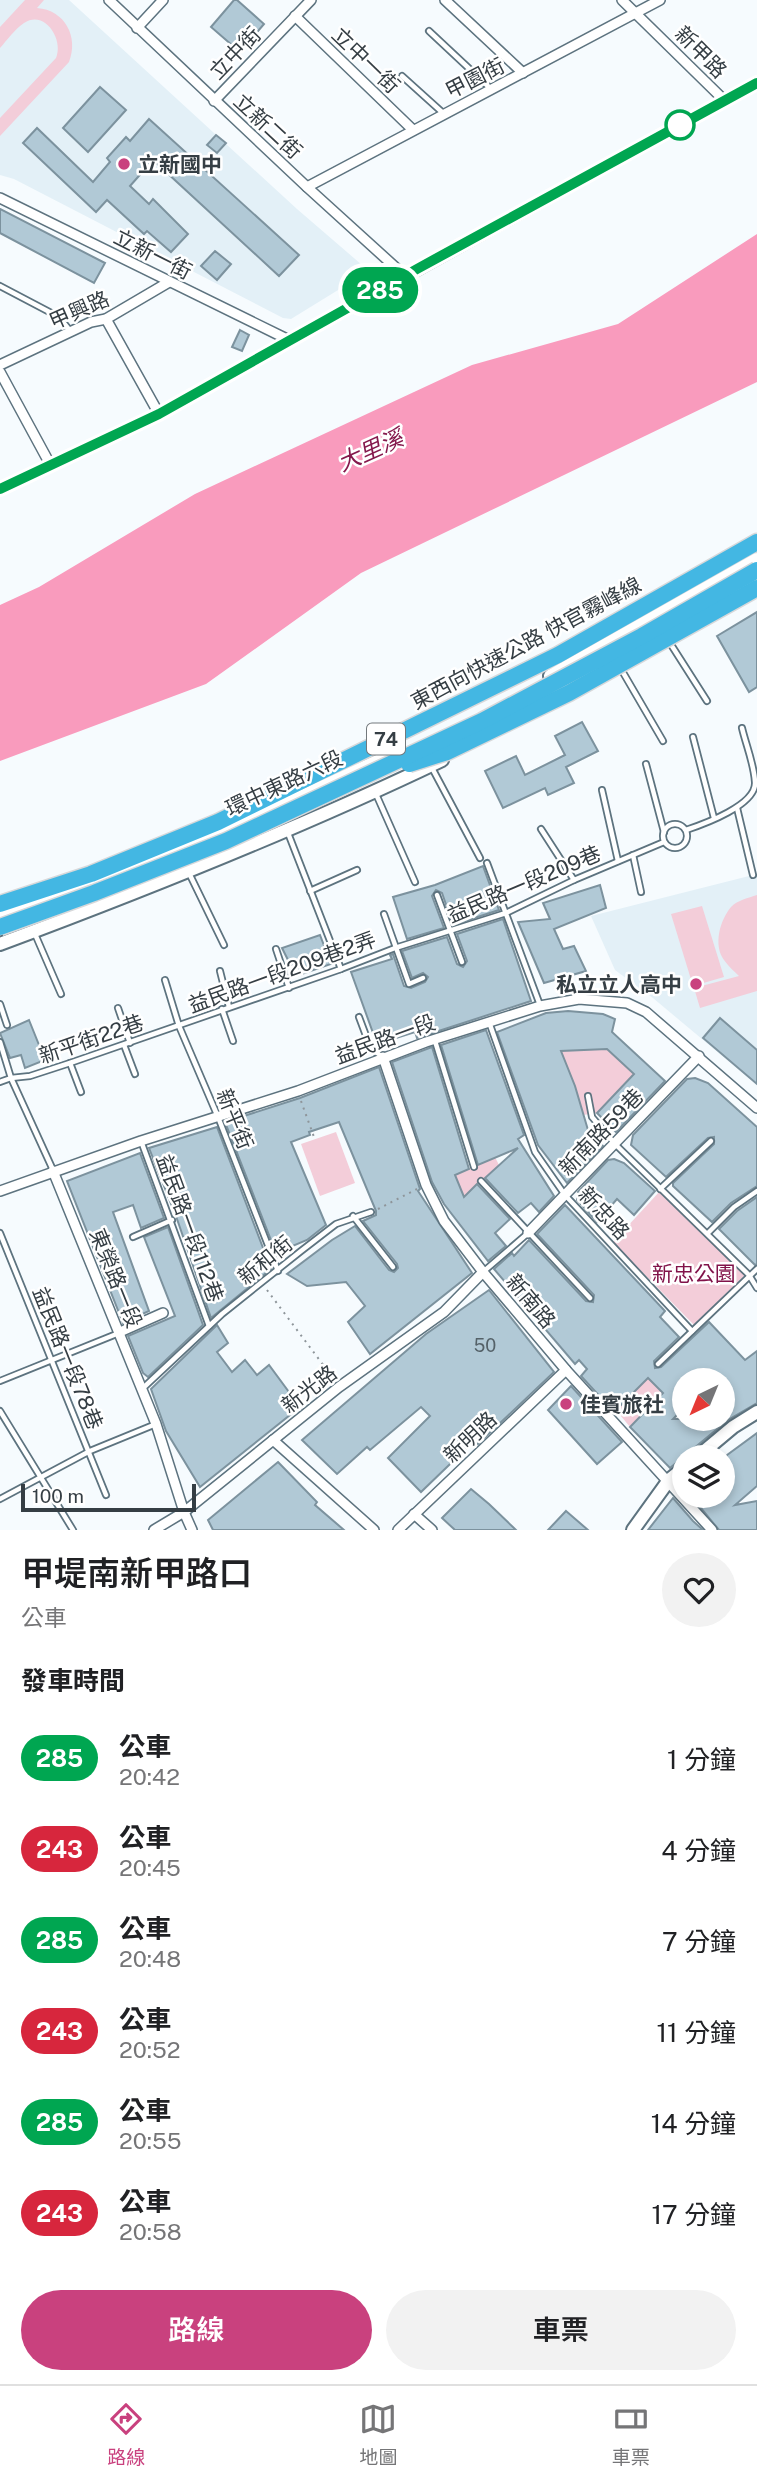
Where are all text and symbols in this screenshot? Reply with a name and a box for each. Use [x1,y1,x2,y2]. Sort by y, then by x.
street label: 新甲路 [670,21,732,83]
street label: 立中街 [204,22,266,84]
street label: 立中一街 [327,22,405,98]
street label: 甲園街 [441,53,509,103]
street label: 立新二街 [229,88,307,164]
unlabelled marker [665,110,695,140]
place label: 立新國中 [138,152,222,177]
marker: 立新國中 [116,156,132,172]
street label: 立新一街 [110,224,196,284]
line badge: 285 [340,267,420,313]
text: 285 [356,276,404,304]
street label: 甲興路 [45,286,113,334]
water label: 大里溪 [333,422,410,476]
street label: 東西向快速公路 快官霧峰線 [407,572,645,714]
road number: 74 [367,724,405,754]
street label: 環中東路六段 [222,745,346,821]
street label: 益民路一段209巷 [443,840,605,928]
street label: 益民路一段209巷2弄 [185,926,379,1018]
place label: 私立立人高中 [556,972,682,997]
marker: 私立立人高中 [688,976,704,992]
street label: 新平街22巷 [35,1009,147,1069]
street label: 益民路一段 [331,1009,439,1069]
street label: 新南路59巷 [554,1084,648,1180]
street label: 新平街 [212,1085,258,1153]
street label: 益民路一段112巷 [152,1151,228,1305]
street label: 新忠路 [573,1181,635,1245]
street label: 東榮路一段 [85,1225,147,1331]
street label: 新和街 [233,1230,297,1290]
park label: 新忠公園 [652,1261,736,1286]
street label: 新南路 [501,1269,561,1333]
street label: 益民路一段78巷 [28,1283,108,1433]
house number: 50 [474,1335,496,1356]
street label: 新光路 [276,1360,342,1418]
north arrow [672,1368,735,1432]
map controls [672,1368,735,1508]
place label: 佳賓旅社 [580,1392,664,1417]
marker: 佳賓旅社 [558,1396,574,1412]
street label: 新明路 [438,1406,502,1468]
button: layers [672,1445,735,1508]
scale bar [21,1481,196,1513]
text: 100 m [32,1485,84,1507]
button: heart [662,1553,736,1627]
text: 甲堤南新甲路口 [21,1554,252,1592]
text: 公車 [21,1604,67,1631]
text: 發車時間 [21,1665,125,1696]
text: 公車 [119,1731,171,1762]
text: 285 [36,1744,83,1772]
text: 1 分鐘 [667,1744,736,1775]
text: 20:42 [119,1763,180,1790]
text: 公車 [119,1822,171,1853]
text: 243 [36,1835,83,1863]
text: 4 分鐘 [661,1835,736,1866]
text: 20:45 [119,1854,181,1881]
text: 公車 [119,1913,171,1944]
text: 285 [36,1926,83,1954]
text: 7 分鐘 [662,1926,736,1957]
text: 20:48 [119,1945,181,1972]
text: 公車 [119,2004,171,2035]
text: 243 [36,2017,83,2045]
text: 11 分鐘 [657,2017,736,2048]
text: 20:52 [119,2036,180,2063]
text: 公車 [119,2095,171,2126]
text: 285 [36,2108,83,2136]
text: 14 分鐘 [651,2108,736,2139]
text: 20:55 [119,2127,181,2154]
text: 公車 [119,2186,171,2217]
text: 243 [36,2199,83,2227]
text: 17 分鐘 [651,2199,736,2230]
text: 20:58 [119,2218,182,2245]
button: 路線 [21,2290,372,2370]
button: 車票 [386,2290,736,2370]
tab: 路線 [107,2400,145,2469]
tab: 地圖 [359,2400,398,2469]
tab: 車票 [612,2400,650,2469]

